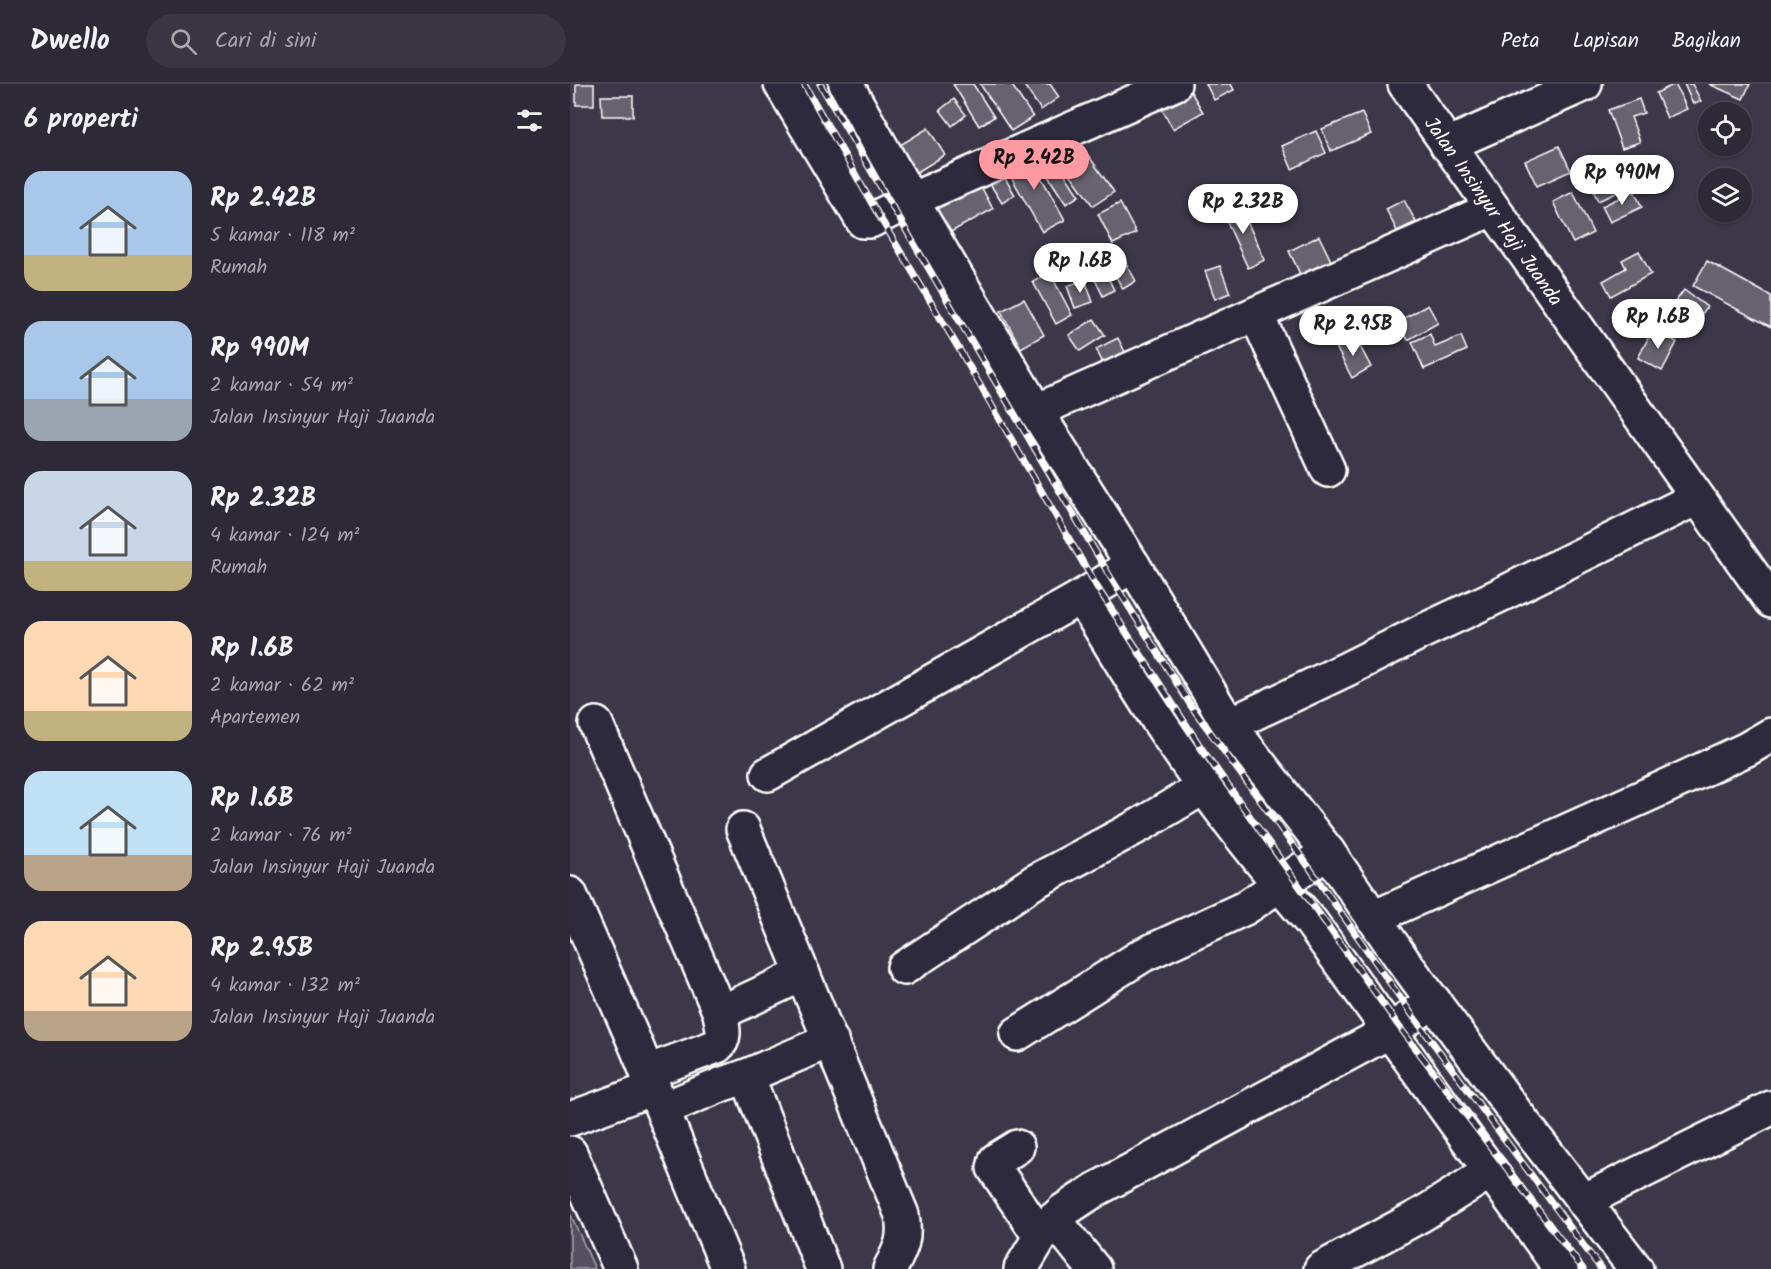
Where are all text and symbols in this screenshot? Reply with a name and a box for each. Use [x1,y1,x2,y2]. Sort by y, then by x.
search box [146,14,566,68]
text: Dwello [30,19,110,64]
text: Cari di sini [215,24,316,59]
icon: search [167,25,200,58]
text: Peta [1501,25,1540,58]
text: Lapisan [1573,25,1639,58]
text: Bagikan [1672,25,1741,58]
text: 6 properti [24,99,138,141]
map controls [1698,102,1752,222]
button: locate [1698,102,1752,156]
icon: filters [513,104,546,137]
street label: Jalan Insinyur Haji Juanda [1415,111,1570,314]
pin: Rp 2.42B [972,140,1096,191]
text: Rp 2.42B [993,143,1075,175]
pin: Rp 990M [1567,155,1677,206]
text: Rp 990M [1584,158,1660,190]
button: layers [1698,168,1752,222]
text: Rp 2.42B [210,178,317,220]
pin: Rp 2.32B [1181,184,1305,235]
text: Rp 2.32B [1202,187,1284,219]
icon: home [72,195,144,267]
text: 5 kamar · 118 m² [210,220,355,252]
pin: Rp 1.6B [1025,243,1135,294]
text: Rp 1.6B [1048,246,1112,278]
text: Rumah [210,252,267,284]
pin: Rp 1.6B [1603,299,1713,350]
text: Rp 1.6B [1626,302,1690,334]
pin: Rp 2.95B [1291,306,1415,357]
text: Rp 2.95B [1313,309,1393,341]
text: Rp 990M [210,328,309,370]
icon: home [72,345,144,417]
text: 2 kamar · 54 m² [210,370,353,402]
text: Jalan Insinyur Haji Juanda [210,402,435,434]
text: Rp 2.32B [210,478,317,520]
icon: home [72,495,144,567]
text: 4 kamar · 124 m² [210,520,360,552]
text: Rumah [210,552,267,584]
text: Rp 1.6B [210,628,294,670]
icon: home [72,645,144,717]
text: 2 kamar · 62 m² [210,670,354,702]
text: Apartemen [210,702,300,734]
text: Rp 1.6B [210,778,294,820]
icon: home [72,795,144,867]
text: 2 kamar · 76 m² [210,820,352,852]
text: Jalan Insinyur Haji Juanda [210,852,435,884]
text: Rp 2.95B [210,928,313,970]
icon: home [72,945,144,1017]
text: 4 kamar · 132 m² [210,970,360,1002]
text: Jalan Insinyur Haji Juanda [210,1002,435,1034]

